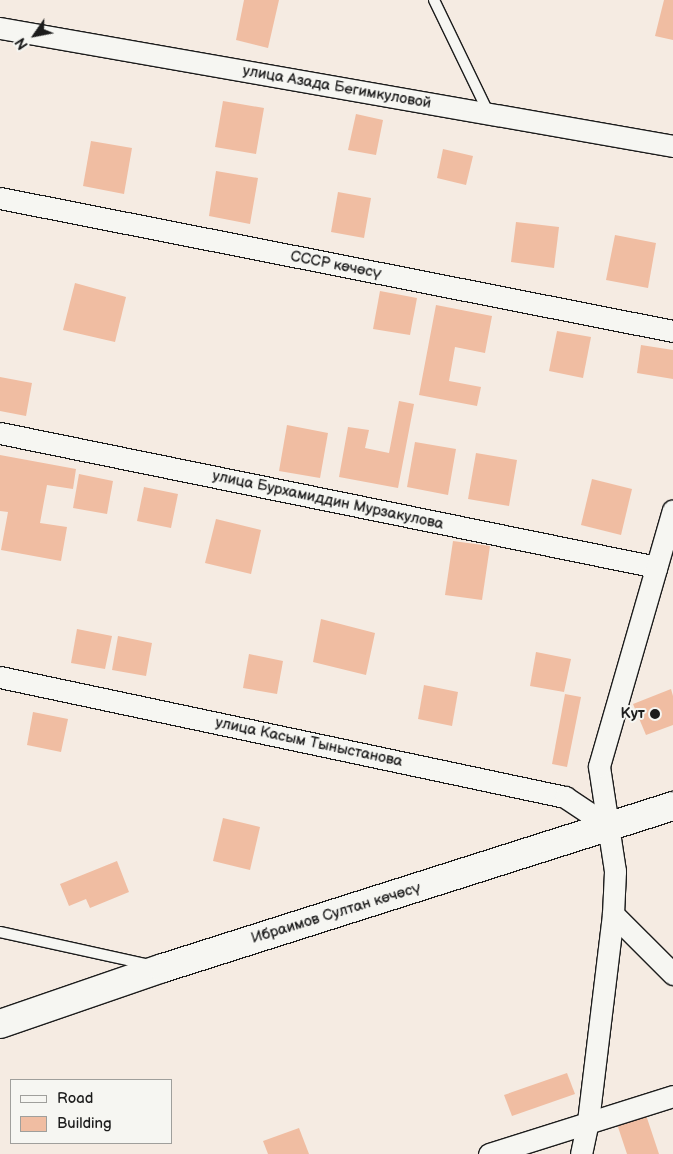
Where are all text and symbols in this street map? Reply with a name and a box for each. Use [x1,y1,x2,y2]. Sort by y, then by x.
north arrow [10,10,60,60]
text: N [12,34,32,52]
street label: улица Азада Бегимкуловой [241,62,433,112]
street label: СССР көчөсү [289,247,383,283]
street label: улица Бурхамиддин Мурзакулова [211,467,445,533]
place label: Кут [621,705,645,723]
marker: Кут [649,708,661,720]
street label: улица Касым Тыныстанова [214,713,404,771]
street label: Ибраимов Султан көчөсү [249,879,423,947]
legend [10,1079,172,1144]
text: Road [57,1089,93,1108]
text: Building [57,1114,112,1133]

